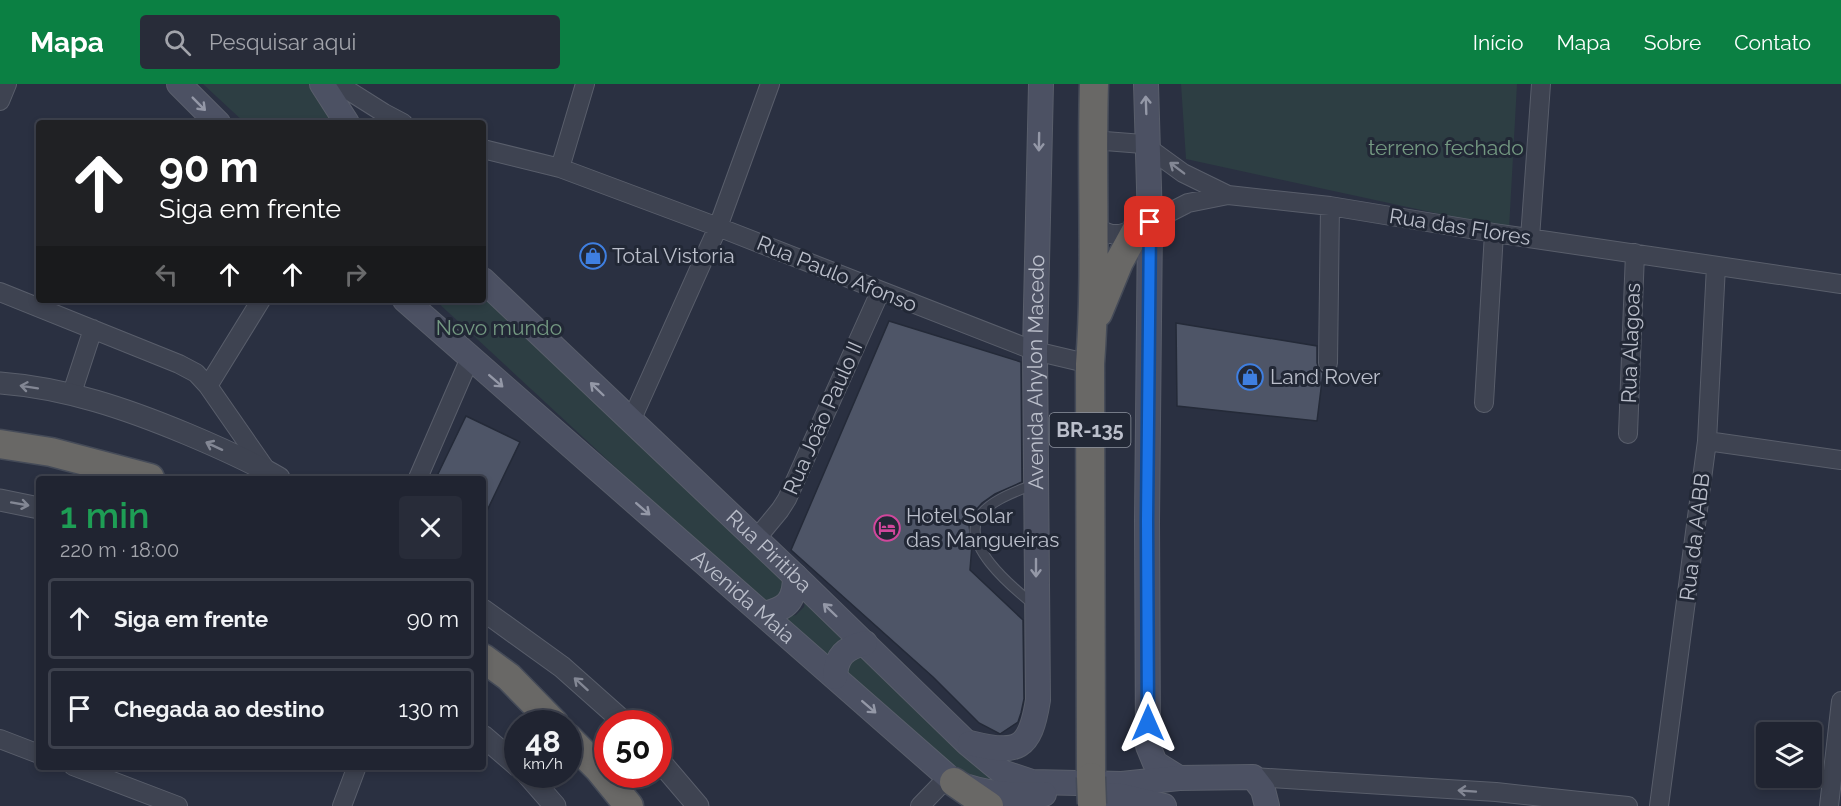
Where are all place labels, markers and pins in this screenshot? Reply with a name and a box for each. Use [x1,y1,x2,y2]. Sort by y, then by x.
pin [1124,196,1175,247]
shop icon: Total Vistoria [578,241,608,271]
place label: Total Vistoria [612,243,735,268]
shop icon: Land Rover [1235,362,1265,392]
place label: Land Rover [1270,364,1381,389]
place label: Hotel Solar das Mangueiras [906,503,1059,552]
hotel icon: Hotel Solar das Mangueiras [872,513,902,543]

